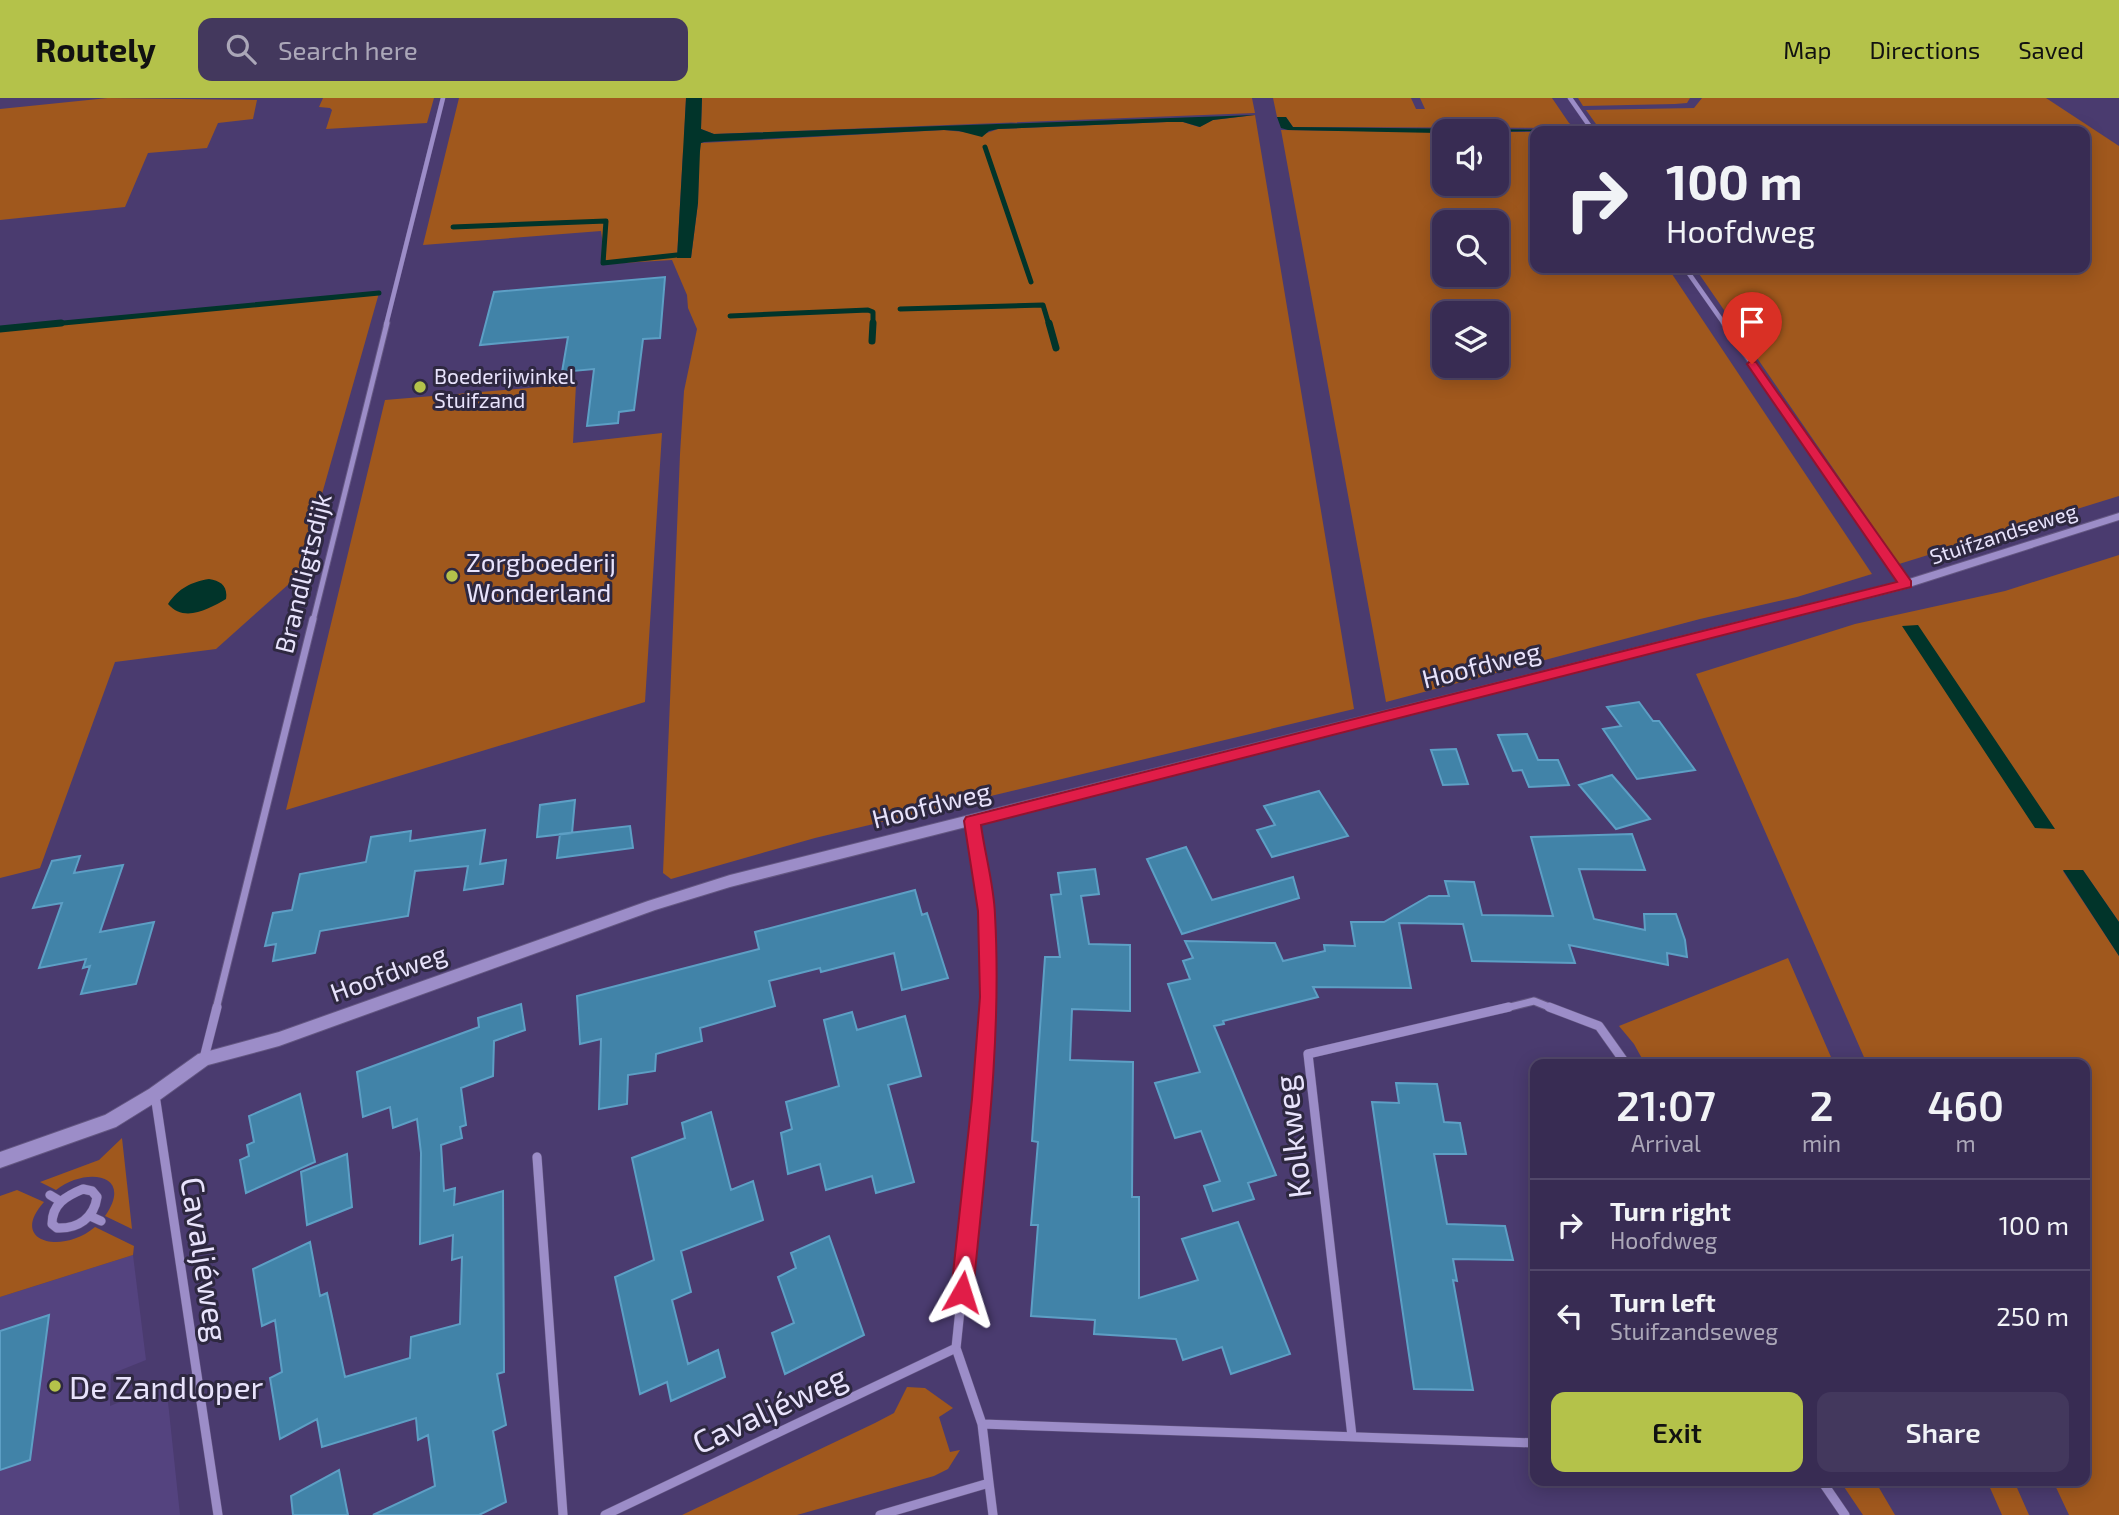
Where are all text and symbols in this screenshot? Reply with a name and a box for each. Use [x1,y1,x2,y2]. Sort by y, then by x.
search box [198,18,688,81]
text: Routely [35,29,156,69]
icon: search [222,30,260,68]
text: Search here [278,34,418,65]
text: Map [1783,35,1831,64]
text: Directions [1869,35,1980,64]
text: Saved [2018,35,2084,64]
map controls [1432,119,1509,378]
button: sound [1432,119,1509,196]
text: 100 m [1666,151,1803,210]
icon: right [1551,154,1642,245]
button: search [1432,210,1509,287]
text: Hoofdweg [1666,211,1815,249]
pin [1722,292,1782,364]
button: layers [1432,301,1509,378]
icon: arrive [1733,303,1771,341]
place label: Boederijwinkel Stuifzand [434,363,576,412]
marker: Boederijwinkel Stuifzand [412,379,428,395]
street label: Brandligtsdijk [267,490,337,656]
street label: Stuifzandseweg [1926,497,2080,569]
place label: Zorgboederij Wonderland [466,546,616,607]
marker: Zorgboederij Wonderland [444,568,460,584]
street label: Hoofdweg [1418,634,1544,694]
street label: Hoofdweg [868,774,994,834]
street label: Hoofdweg [326,937,450,1007]
street label: Kolkweg [1265,1073,1317,1201]
text: 21:07 [1616,1079,1716,1129]
text: 2 [1809,1079,1834,1129]
text: 460 [1927,1079,2004,1129]
text: Arrival [1631,1129,1701,1157]
text: min [1802,1129,1841,1157]
text: m [1955,1129,1976,1157]
street label: Cavaljéweg [173,1174,238,1344]
text: Turn right [1610,1195,1731,1226]
icon: right [1551,1206,1589,1244]
text: 100 m [1999,1209,2069,1240]
text: Hoofdweg [1610,1226,1717,1254]
position arrow [925,1255,999,1329]
text: Turn left [1610,1286,1716,1317]
icon: left [1551,1297,1589,1335]
text: 250 m [1996,1300,2069,1331]
text: Stuifzandseweg [1610,1317,1778,1345]
street label: Cavaljéweg [686,1356,853,1461]
place label: De Zandloper [69,1367,264,1405]
marker: De Zandloper [47,1378,63,1394]
button: Exit [1551,1392,1803,1472]
button: Share [1817,1392,2069,1472]

